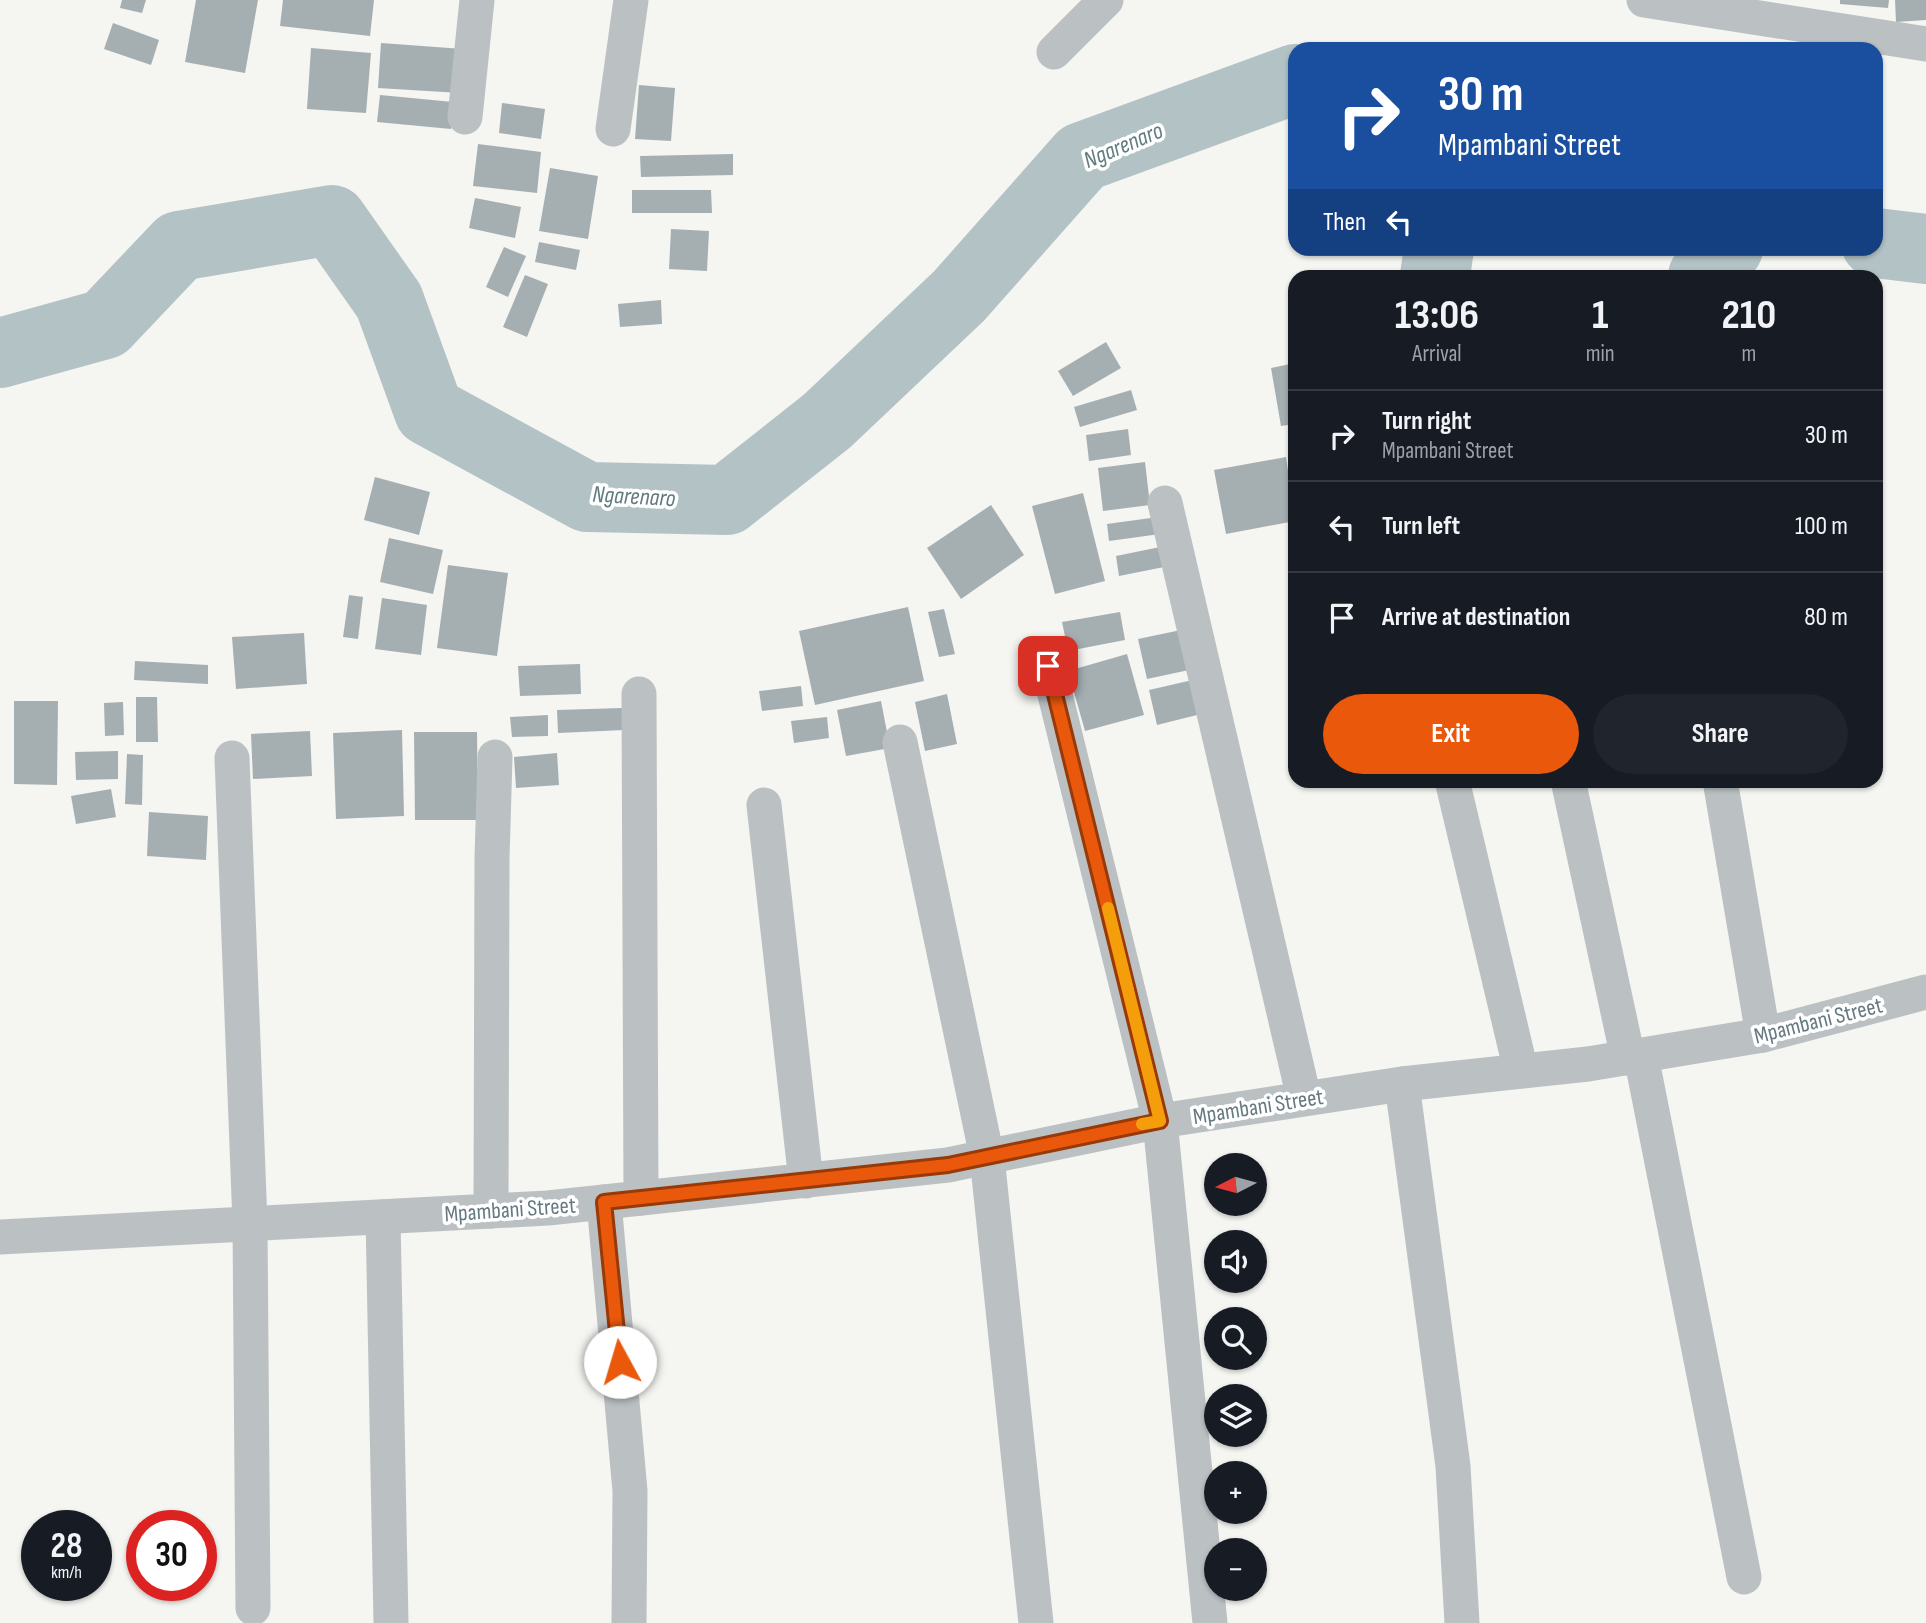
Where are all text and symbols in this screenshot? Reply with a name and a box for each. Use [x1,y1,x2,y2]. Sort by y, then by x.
text: 30 m [1438,66,1523,125]
icon: right [1323,70,1414,161]
water label: Ngarenaro [1079,116,1167,175]
text: Mpambani Street [1438,126,1621,165]
icon: left [1380,203,1418,241]
text: Then [1323,207,1366,238]
text: 13:06 [1395,290,1479,341]
text: 1 [1592,290,1608,341]
text: 210 [1721,290,1776,341]
text: Arrival [1412,340,1462,368]
text: min [1586,340,1615,368]
text: m [1741,340,1756,368]
text: Turn right [1382,406,1471,437]
icon: right [1323,417,1361,455]
text: 30 m [1805,420,1848,451]
text: Mpambani Street [1382,437,1513,465]
water label: Ngarenaro [592,480,676,513]
icon: left [1323,508,1361,546]
text: Turn left [1382,511,1460,542]
text: 100 m [1795,511,1848,542]
icon: arrive [1323,599,1361,637]
text: Arrive at destination [1382,602,1570,633]
text: 80 m [1804,602,1848,633]
pin [1018,636,1078,696]
icon: arrive [1029,647,1067,685]
button: Exit [1323,694,1579,774]
button: Share [1593,694,1848,774]
street label: Mpambani Street [1751,991,1885,1050]
street label: Mpambani Street [1191,1083,1325,1131]
north arrow [1204,1153,1267,1216]
map controls [1204,1153,1267,1601]
street label: Mpambani Street [444,1191,577,1229]
button: sound [1204,1230,1267,1293]
button: search [1204,1307,1267,1370]
position arrow [583,1325,657,1399]
button: layers [1204,1384,1267,1447]
button: + [1204,1461,1267,1524]
speed limit sign: 30 [126,1510,217,1601]
text: 28 [51,1525,82,1568]
button: − [1204,1538,1267,1601]
text: km/h [51,1562,82,1583]

